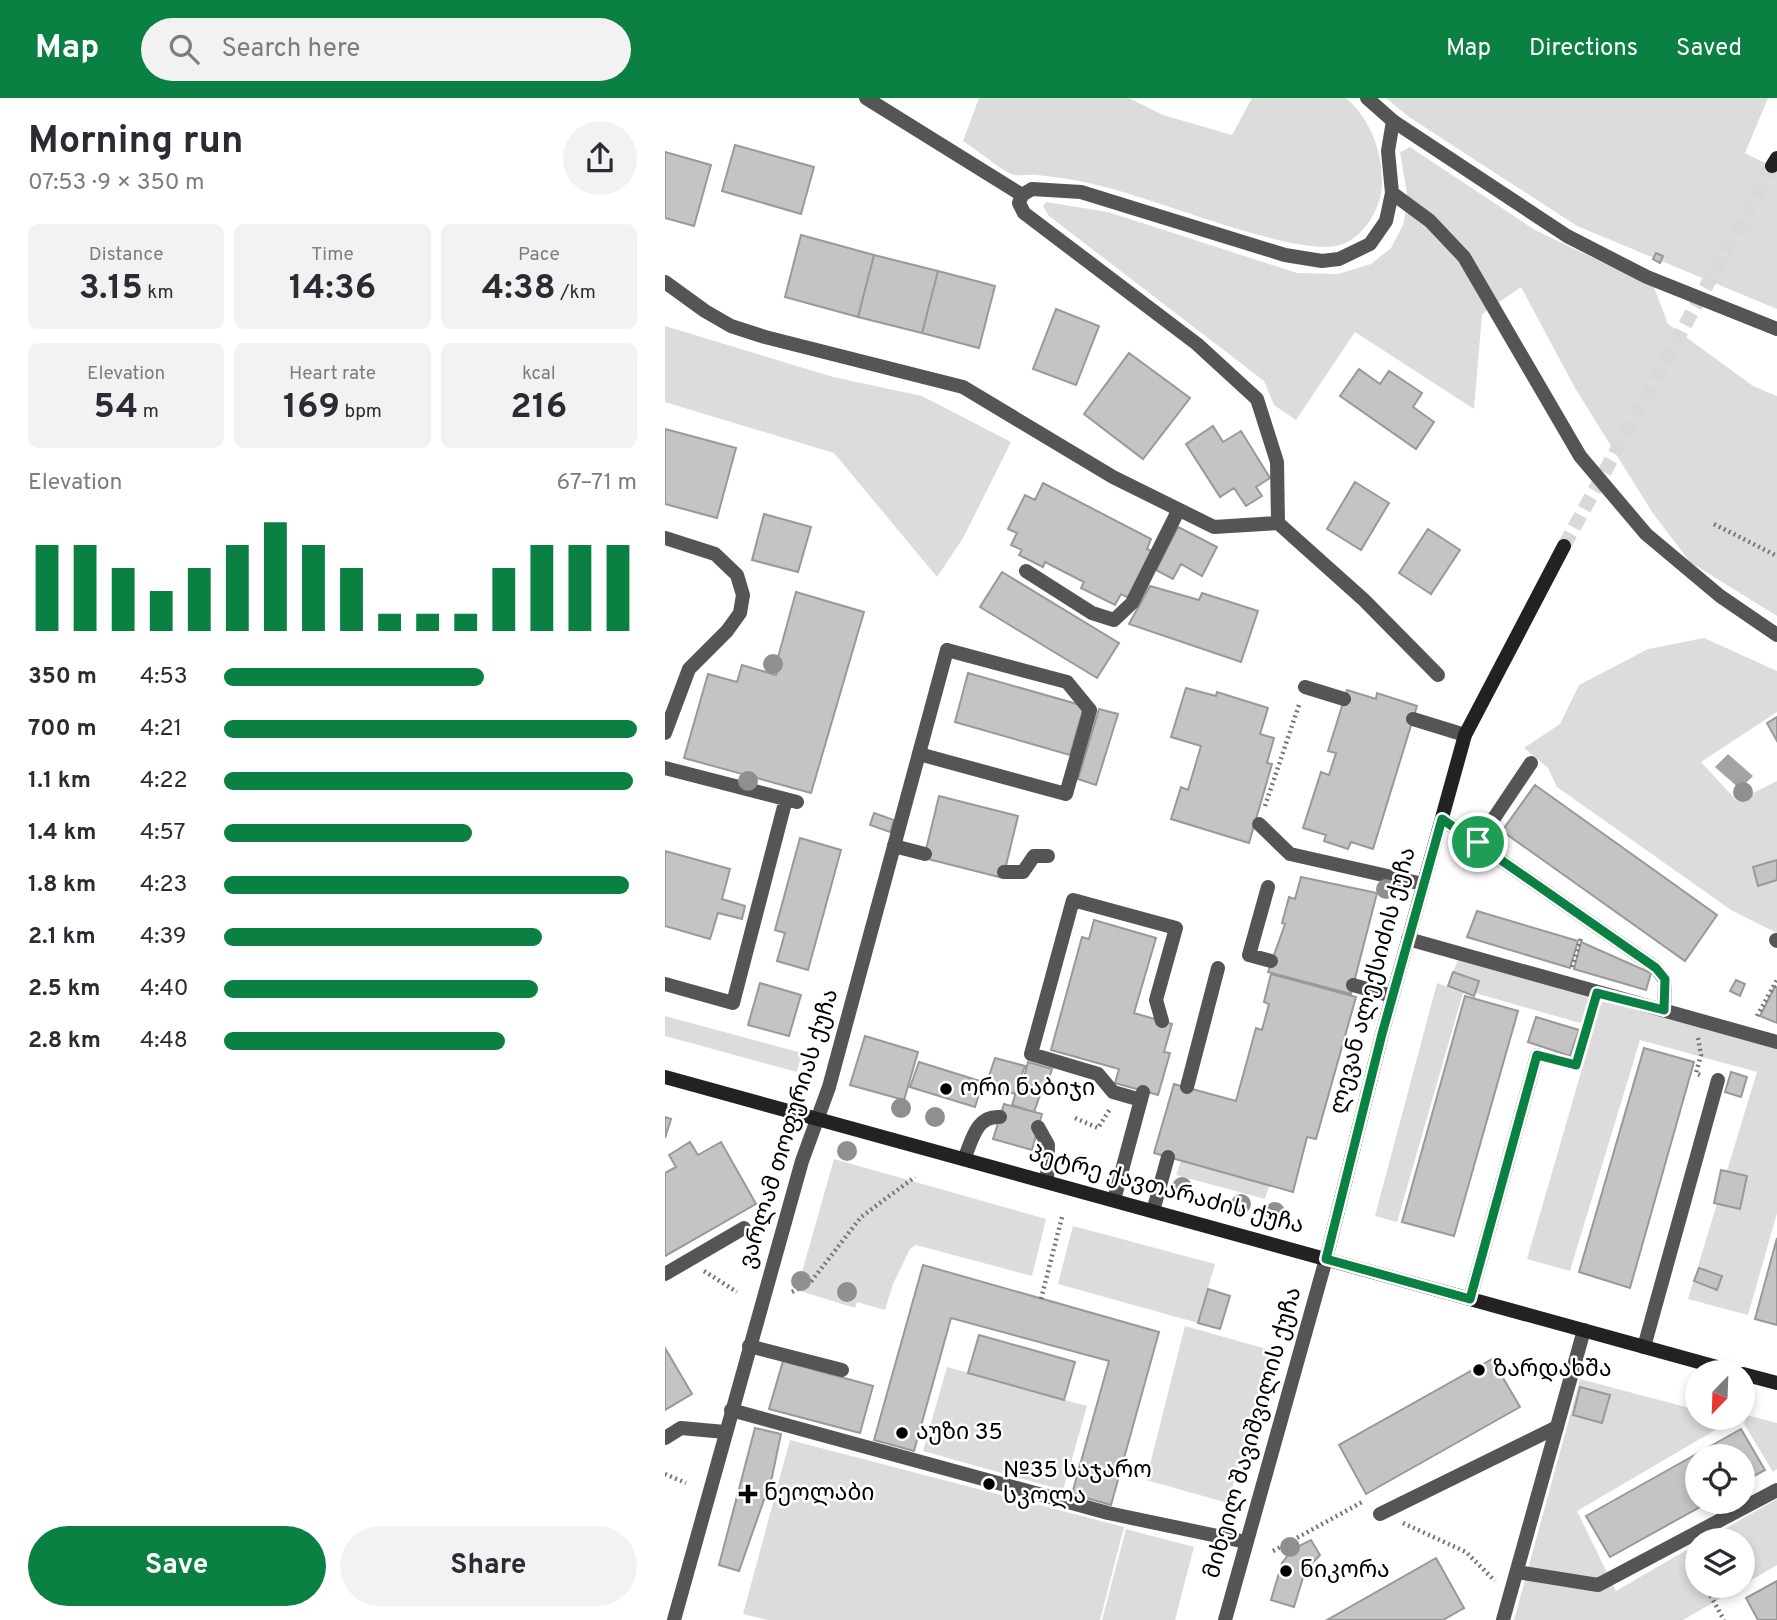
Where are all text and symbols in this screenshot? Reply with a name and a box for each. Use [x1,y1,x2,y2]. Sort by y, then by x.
search box [141,18,631,81]
text: Map [35,28,99,70]
icon: search [165,30,203,68]
text: Search here [221,33,360,66]
text: Map [1446,34,1491,64]
text: Directions [1529,34,1638,64]
text: Saved [1676,34,1742,64]
text: Morning run [28,118,244,167]
button: share [563,121,637,195]
text: 07:53 · 9 × 350 m [28,169,204,198]
text: Distance [89,243,163,267]
text: Time [311,243,354,267]
text: Pace [518,243,560,267]
text: 3.15 [79,267,143,311]
text: 14:36 [289,267,376,311]
text: 4:38 [482,267,556,311]
text: km [143,281,174,305]
text: /km [556,281,596,305]
text: Elevation [87,362,165,386]
text: Heart rate [289,362,376,386]
text: kcal [522,362,556,386]
text: 54 [94,386,138,430]
text: 169 [283,386,340,430]
text: 216 [510,386,567,430]
text: m [138,400,159,424]
text: bpm [340,400,382,424]
text: Elevation [28,469,123,498]
text: 67–71 m [556,469,637,498]
text: 350 m [28,663,97,692]
text: 4:53 [140,663,188,692]
text: 700 m [28,715,97,744]
text: 4:21 [140,715,182,744]
text: 1.1 km [28,767,91,796]
text: 4:22 [140,767,188,796]
pin [1448,812,1508,872]
text: 1.4 km [28,819,96,848]
text: 4:57 [140,819,186,848]
icon: arrive [1459,823,1497,861]
street label: ლევან ალექსიძის ქუჩა [1324,844,1424,1118]
text: 1.8 km [28,871,96,900]
text: 4:23 [140,871,187,900]
text: 2.1 km [28,923,96,952]
text: 4:39 [140,923,187,952]
text: 2.5 km [28,975,101,1004]
text: 4:40 [140,975,189,1004]
street label: ვარლამ თოფურიას ქუჩა [734,986,846,1272]
text: 2.8 km [28,1027,101,1056]
text: 4:48 [140,1027,188,1056]
place label: ორი ნაბიჯი [960,1075,1095,1104]
marker: ორი ნაბიჯი [938,1081,954,1097]
street label: პეტრე ქავთარაძის ქუჩა [1025,1140,1307,1242]
street label: მიხეილ შავიშვილის ქუჩა [1199,1284,1309,1582]
place label: ზარდახშა [1493,1356,1612,1385]
north arrow [1685,1360,1755,1430]
map controls [1685,1360,1755,1598]
marker: ზარდახშა [1471,1362,1487,1378]
place label: აუზი 35 [916,1419,1003,1448]
marker: აუზი 35 [894,1425,910,1441]
button: locate [1685,1444,1755,1514]
place label: №35 საჯარო სკოლა [1003,1457,1152,1512]
marker: №35 საჯარო სკოლა [981,1476,997,1492]
place label: ნეოლაბი [764,1480,875,1509]
marker: ნეოლაბი [738,1484,758,1504]
button: Save [28,1526,326,1606]
button: Share [340,1526,637,1606]
button: layers [1685,1528,1755,1598]
place label: ნიკორა [1300,1557,1390,1586]
marker: ნიკორა [1278,1563,1294,1579]

